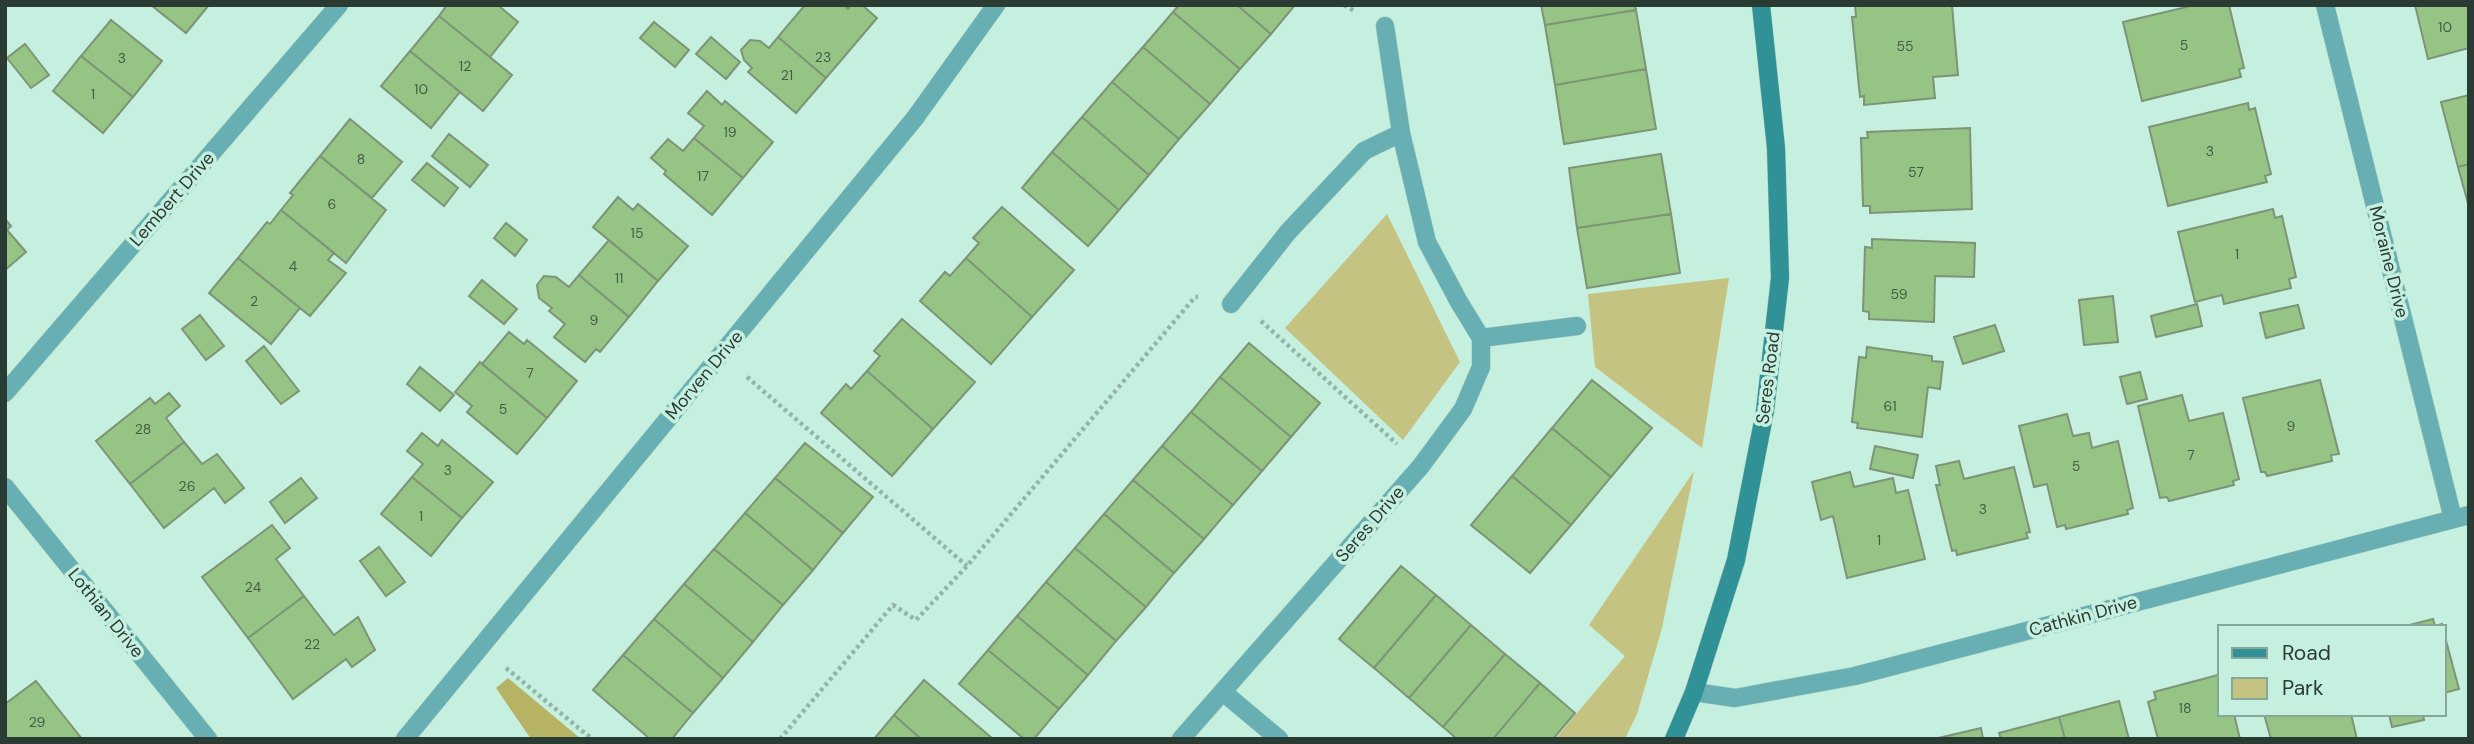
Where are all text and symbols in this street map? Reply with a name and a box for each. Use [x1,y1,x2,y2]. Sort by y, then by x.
house number: 10 [2438,18,2452,36]
house number: 5 [2180,36,2188,54]
house number: 55 [1896,37,1914,55]
house number: 23 [815,48,831,66]
house number: 3 [118,49,126,67]
house number: 12 [459,57,471,75]
house number: 21 [781,66,793,84]
house number: 10 [414,80,428,98]
house number: 1 [91,85,95,103]
house number: 19 [723,123,737,141]
house number: 3 [2206,142,2214,160]
street label: Lembert Drive [124,147,220,251]
house number: 8 [357,150,365,168]
house number: 57 [1908,163,1924,181]
house number: 17 [697,167,709,185]
house number: 6 [328,195,336,213]
street label: Moraine Drive [2363,204,2415,320]
house number: 15 [631,224,643,242]
house number: 1 [2235,245,2239,263]
house number: 4 [289,257,298,275]
house number: 11 [615,269,623,287]
house number: 59 [1891,285,1908,303]
house number: 2 [250,292,258,310]
house number: 9 [590,311,599,329]
street label: Morven Drive [660,325,748,425]
street label: Seres Road [1750,330,1786,426]
house number: 7 [526,364,534,382]
house number: 61 [1883,397,1897,415]
house number: 5 [499,400,507,418]
house number: 9 [2287,417,2296,435]
house number: 28 [135,420,151,438]
house number: 7 [2187,446,2195,464]
house number: 5 [2072,457,2080,475]
house number: 3 [444,461,452,479]
house number: 26 [179,477,195,495]
street label: Seres Drive [1330,481,1410,567]
house number: 3 [1979,500,1987,518]
house number: 1 [419,507,423,525]
house number: 1 [1877,531,1881,549]
street label: Lothian Drive [62,563,150,663]
house number: 24 [245,578,262,596]
street label: Cathkin Drive [2026,590,2140,642]
legend [2218,625,2446,716]
house number: 22 [304,635,320,653]
text: Road [2282,639,2331,667]
text: Park [2282,674,2324,702]
house number: 18 [2179,699,2191,717]
house number: 29 [29,713,46,731]

